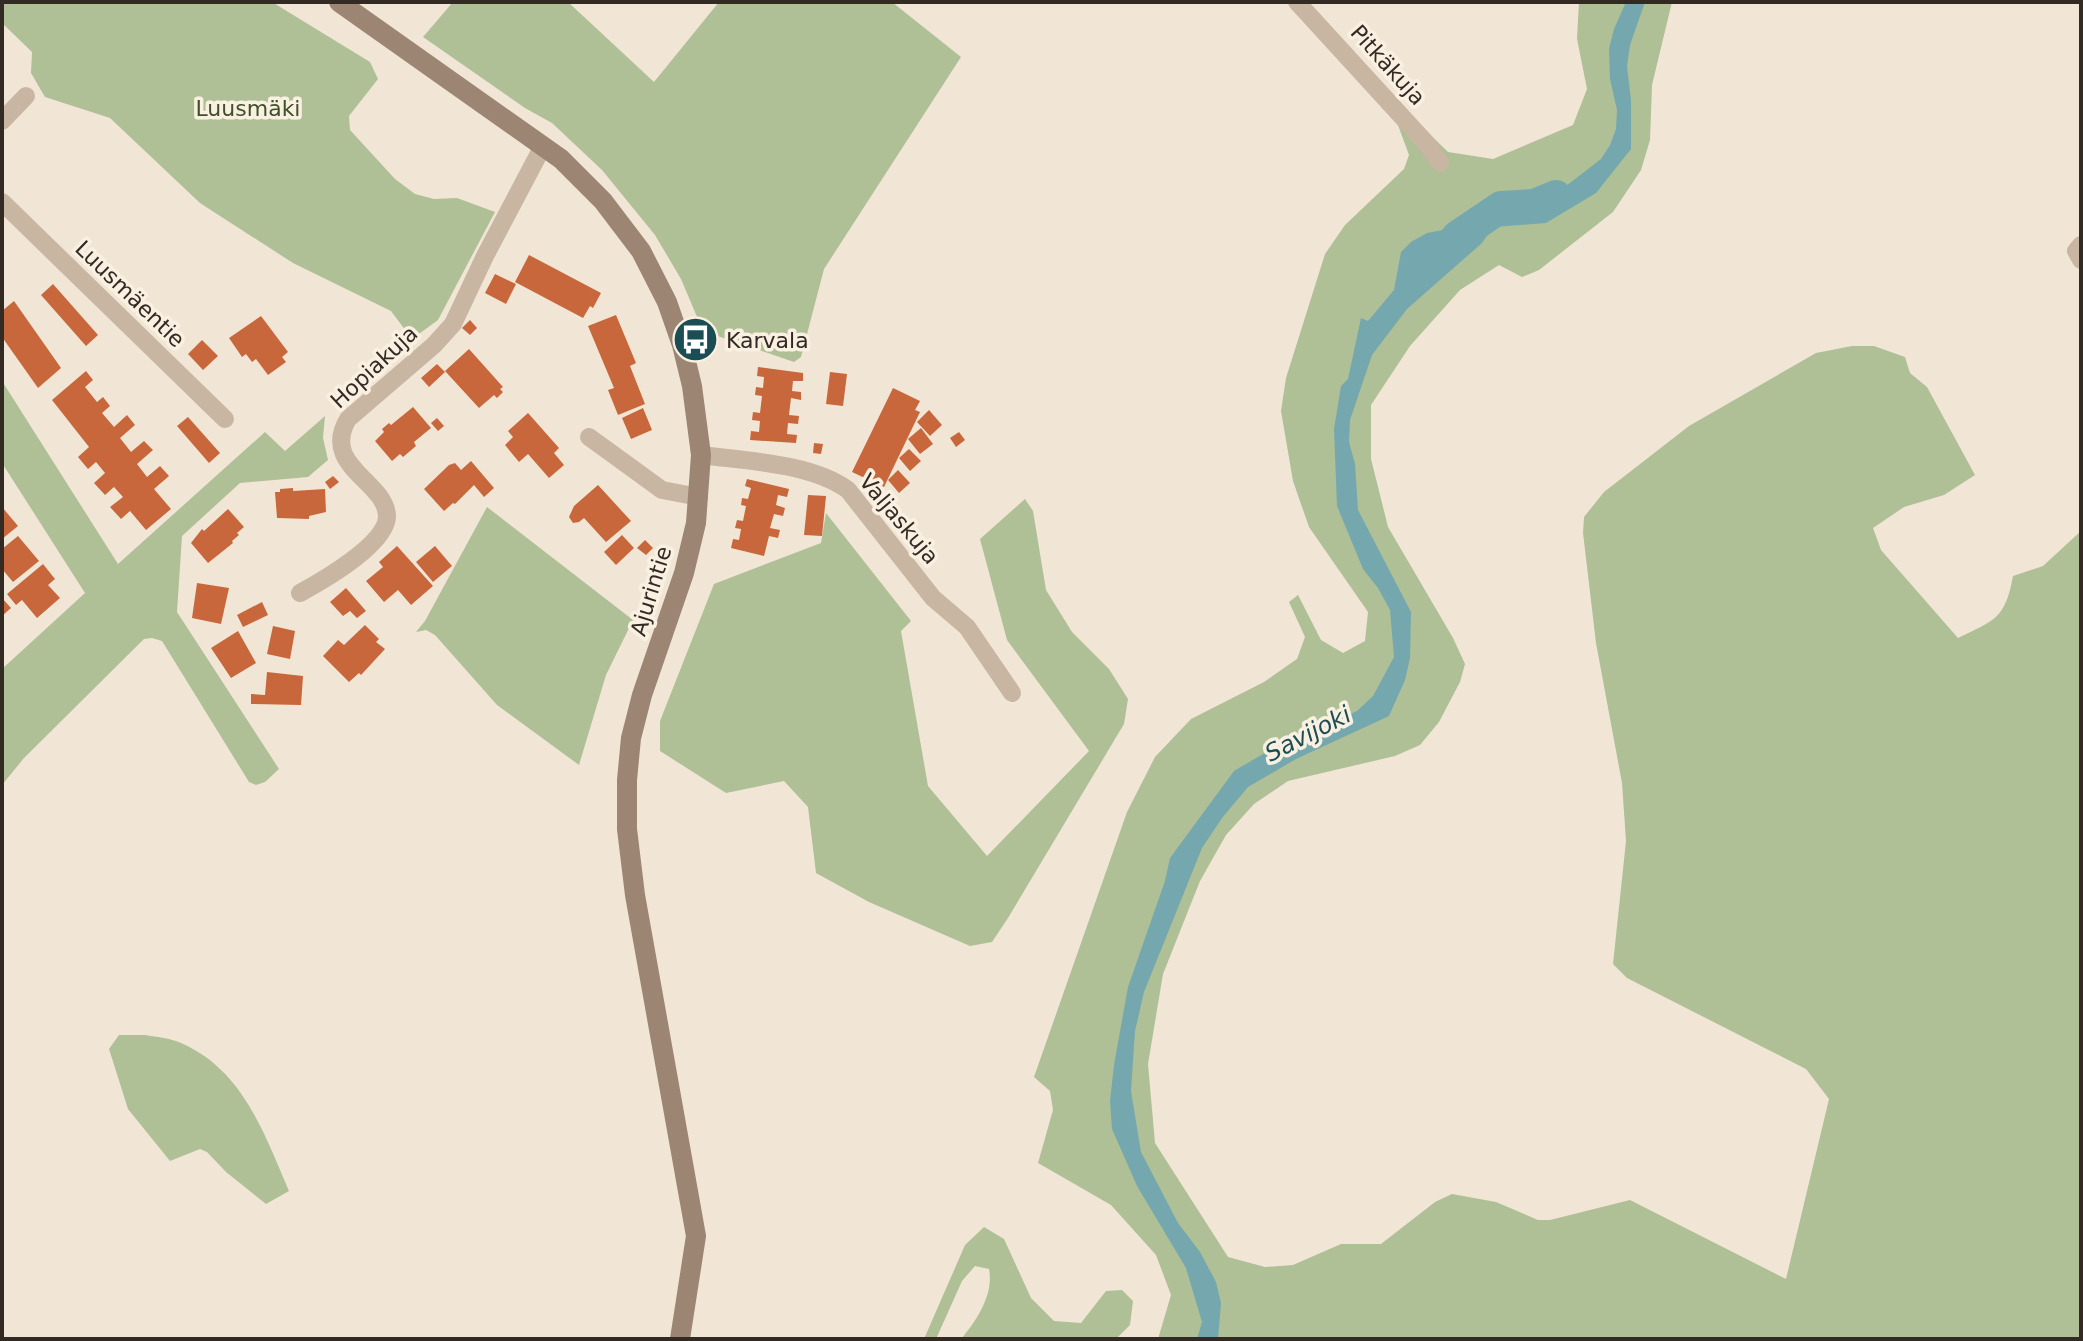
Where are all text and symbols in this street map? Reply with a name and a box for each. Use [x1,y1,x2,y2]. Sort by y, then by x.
street label: Pitkäkuja [1346,20,1430,110]
park label: Luusmäki [196,96,300,121]
street label: Luusmäentie [70,236,190,352]
bus stop icon: Karvala [671,316,719,364]
street label: Hopiakuja [326,321,422,413]
place label: Karvala [726,328,809,353]
street label: Valjaskuja [854,469,944,569]
street label: Ajurintie [626,543,676,639]
water label: Savijoki [1260,700,1356,768]

